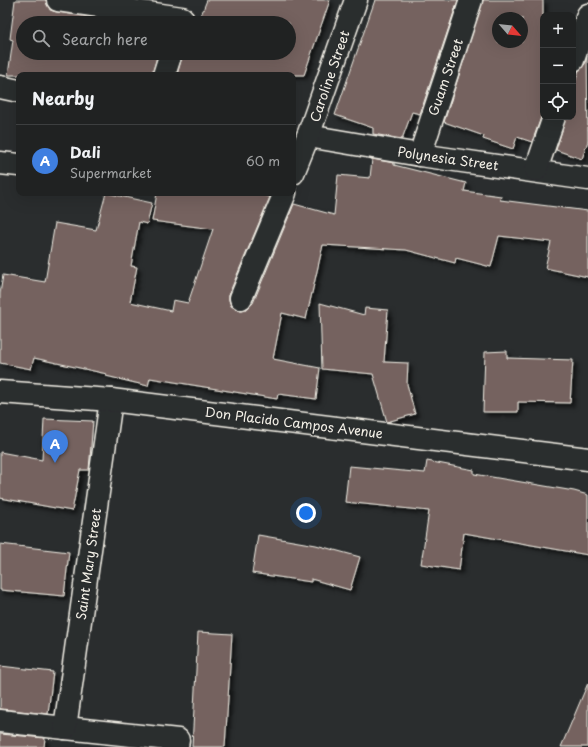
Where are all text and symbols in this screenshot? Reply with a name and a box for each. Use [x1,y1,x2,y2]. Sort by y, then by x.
north arrow [492,12,528,48]
map controls [540,12,576,120]
button: + [540,12,576,48]
search box [16,16,296,60]
icon: search [30,27,52,49]
text: Search here [62,27,148,50]
street label: Caroline Street [304,28,354,124]
street label: Guam Street [423,36,467,118]
button: − [540,48,576,84]
button: locate [540,84,576,120]
text: Nearby [32,85,94,111]
text: Dali [70,140,101,163]
street label: Polynesia Street [396,141,500,175]
text: A [40,151,50,170]
text: 60 m [246,151,280,170]
text: Supermarket [70,163,152,182]
street label: Don Placido Campos Avenue [204,402,384,442]
pin: A [42,430,68,463]
your location [296,503,316,523]
street label: Saint Mary Street [71,507,105,621]

